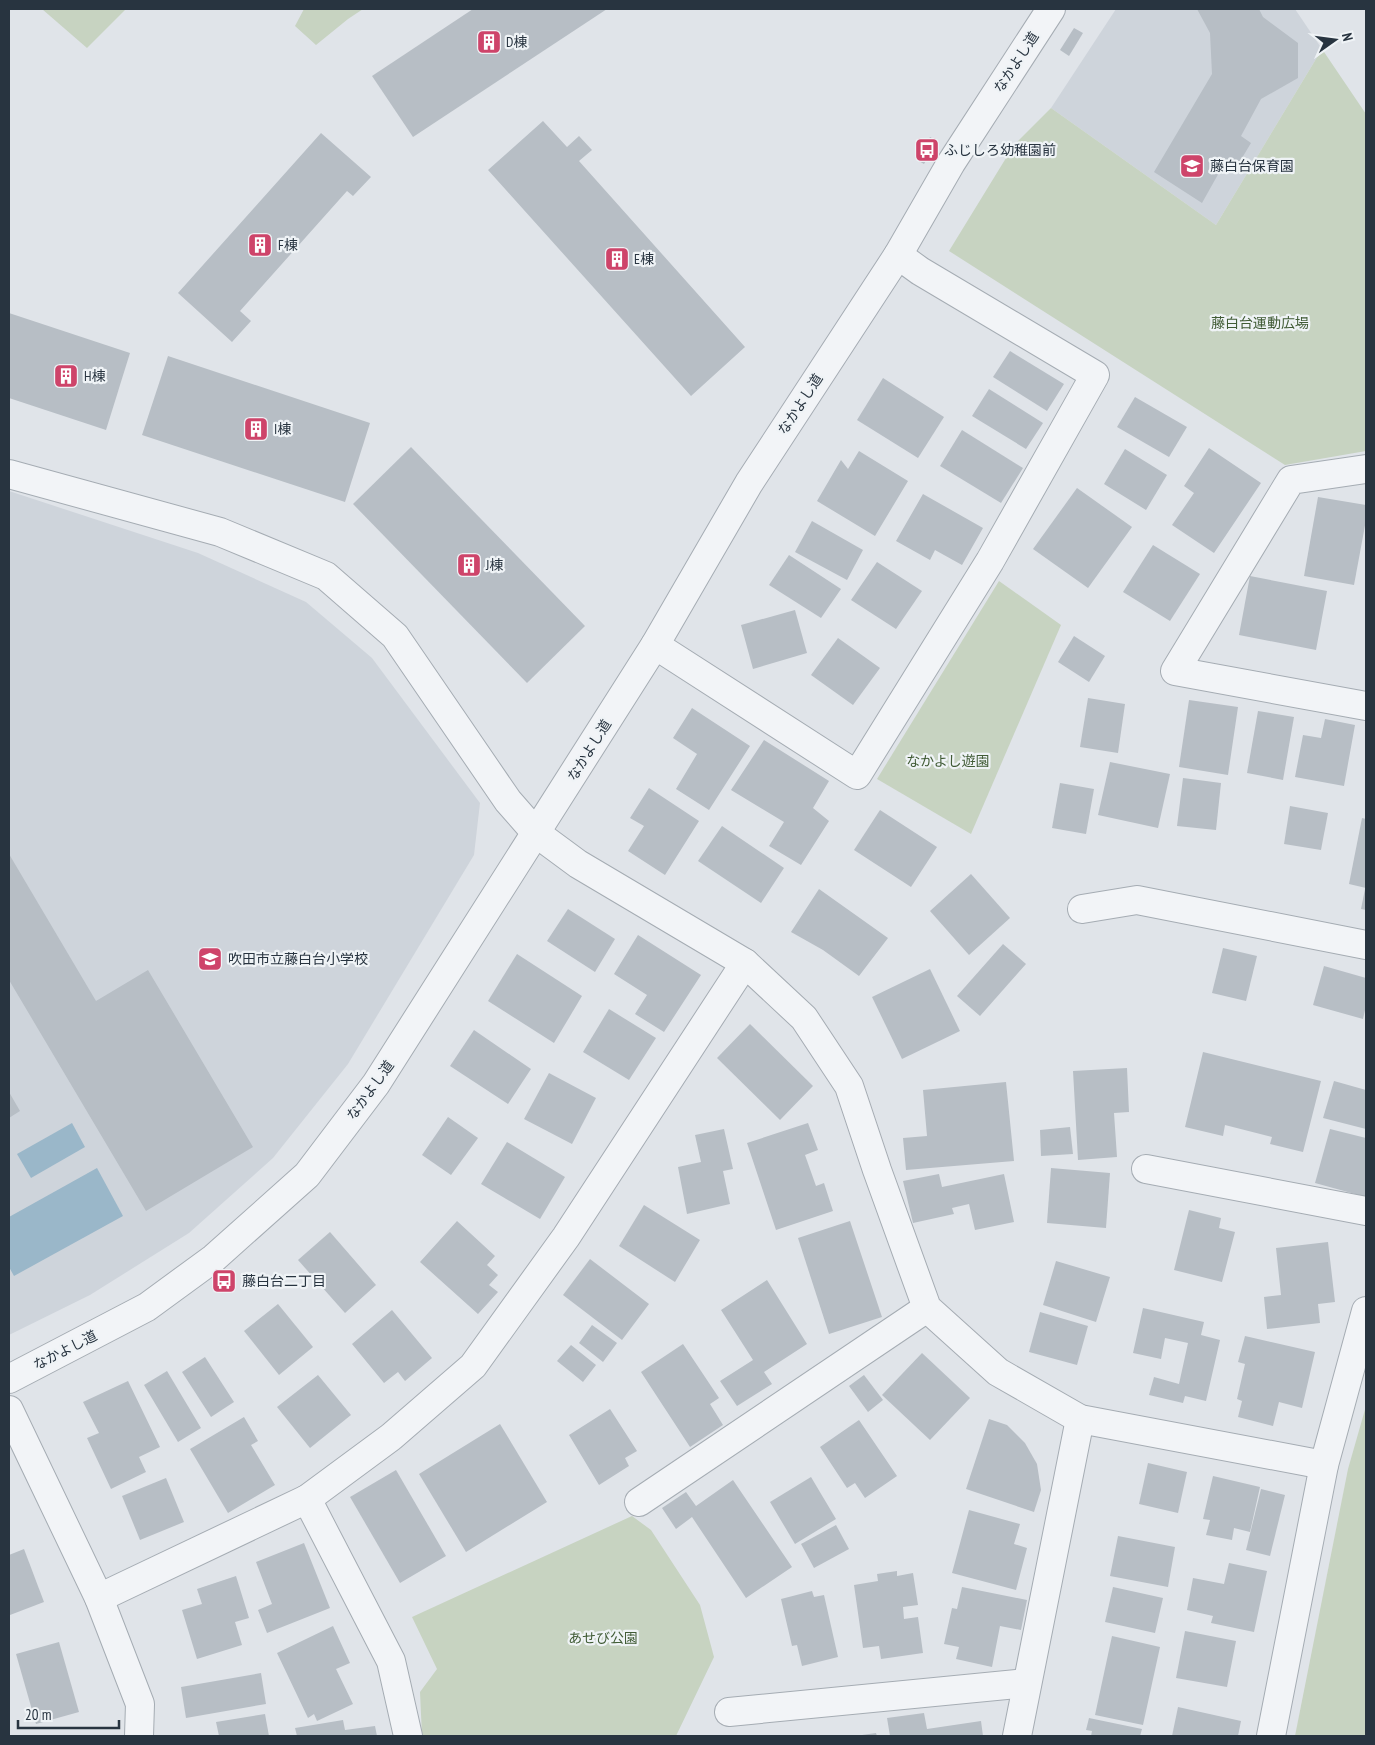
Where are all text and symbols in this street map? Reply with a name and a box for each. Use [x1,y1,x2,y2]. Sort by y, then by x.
north arrow [1310,15,1360,65]
street label: なかよし道 [990,28,1042,96]
building icon: D棟 [476,29,502,55]
text: N [1338,31,1357,43]
place label: D棟 [506,33,527,51]
bus stop icon: ふじしろ幼稚園前 [914,137,940,163]
place label: ふじしろ幼稚園前 [944,141,1056,159]
school or university icon: 藤白台保育園 [1179,153,1205,179]
place label: 藤白台保育園 [1210,157,1294,175]
building icon: F棟 [247,232,273,258]
place label: F棟 [278,236,298,254]
building icon: E棟 [604,246,630,272]
place label: E棟 [634,250,654,268]
park label: 藤白台運動広場 [1211,314,1309,332]
building icon: H棟 [53,363,79,389]
place label: H棟 [84,367,106,385]
street label: なかよし道 [774,370,826,438]
building icon: I棟 [243,416,269,442]
place label: I棟 [274,420,291,438]
building icon: J棟 [456,552,482,578]
place label: J棟 [485,556,503,574]
street label: なかよし道 [563,716,615,784]
park label: なかよし遊園 [906,752,990,770]
school or university icon: 吹田市立藤白台小学校 [197,946,223,972]
place label: 吹田市立藤白台小学校 [228,950,368,968]
street label: なかよし道 [342,1057,398,1123]
bus stop icon: 藤白台二丁目 [211,1268,237,1294]
place label: 藤白台二丁目 [242,1272,326,1290]
street label: なかよし道 [30,1326,100,1374]
park label: あせび公園 [568,1629,638,1647]
scale bar [18,1698,119,1730]
text: 20 m [25,1705,51,1724]

